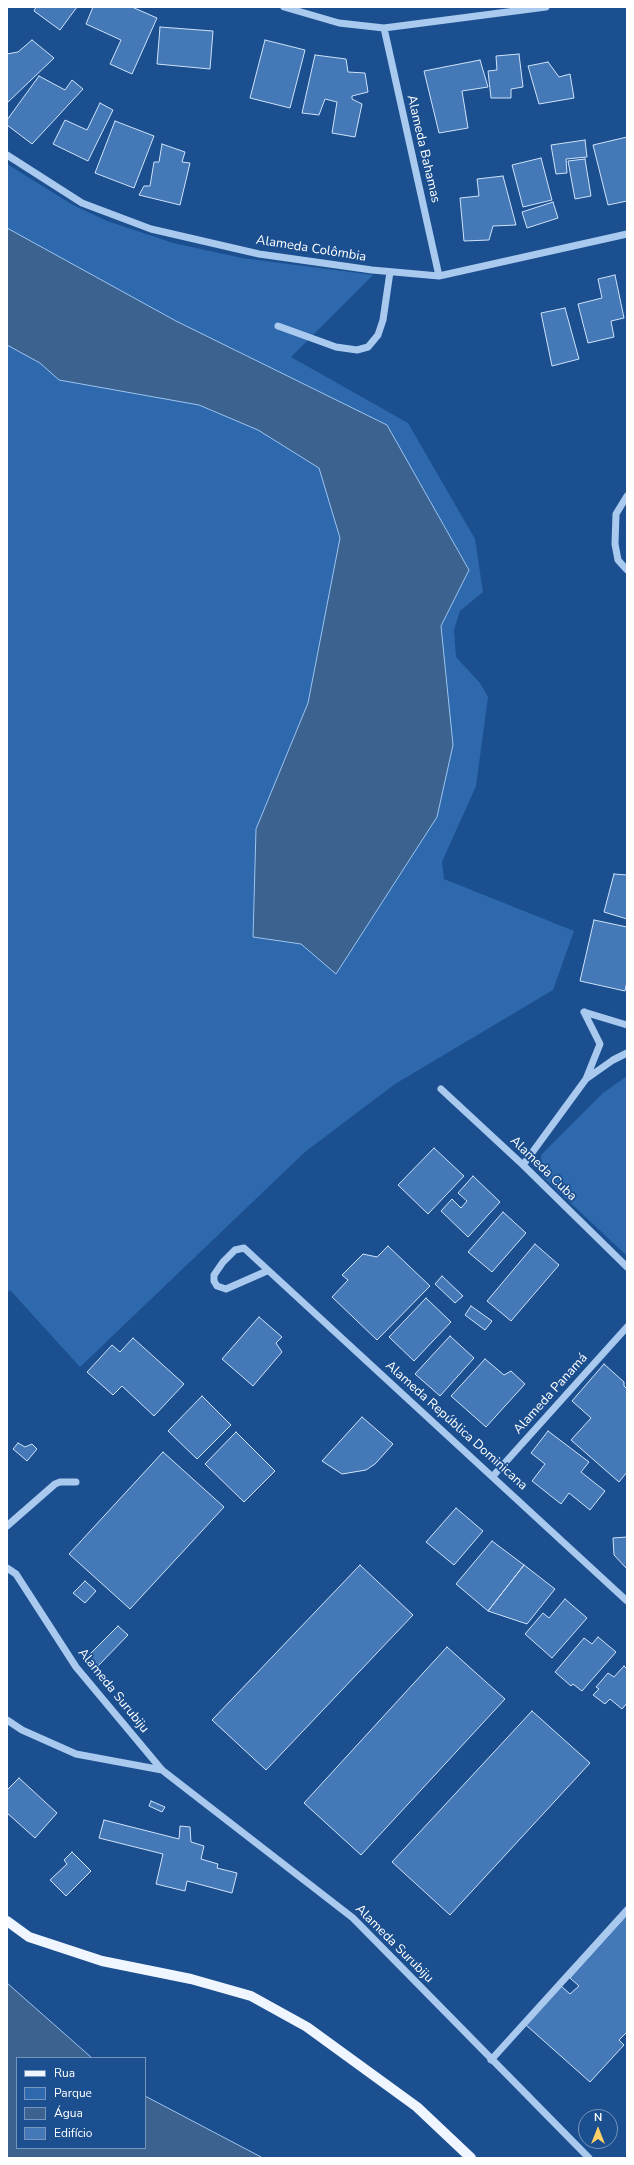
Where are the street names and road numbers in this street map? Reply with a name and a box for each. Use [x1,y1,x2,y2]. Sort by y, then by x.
street label: Alameda Bahamas [403,94,443,204]
street label: Alameda Colômbia [255,233,367,265]
street label: Alameda Cuba [506,1133,580,1205]
street label: Alameda Panamá [511,1350,591,1438]
street label: Alameda República Dominicana [382,1358,530,1494]
street label: Alameda Surubiju [74,1646,152,1736]
street label: Alameda Surubiju [352,1902,436,1986]

